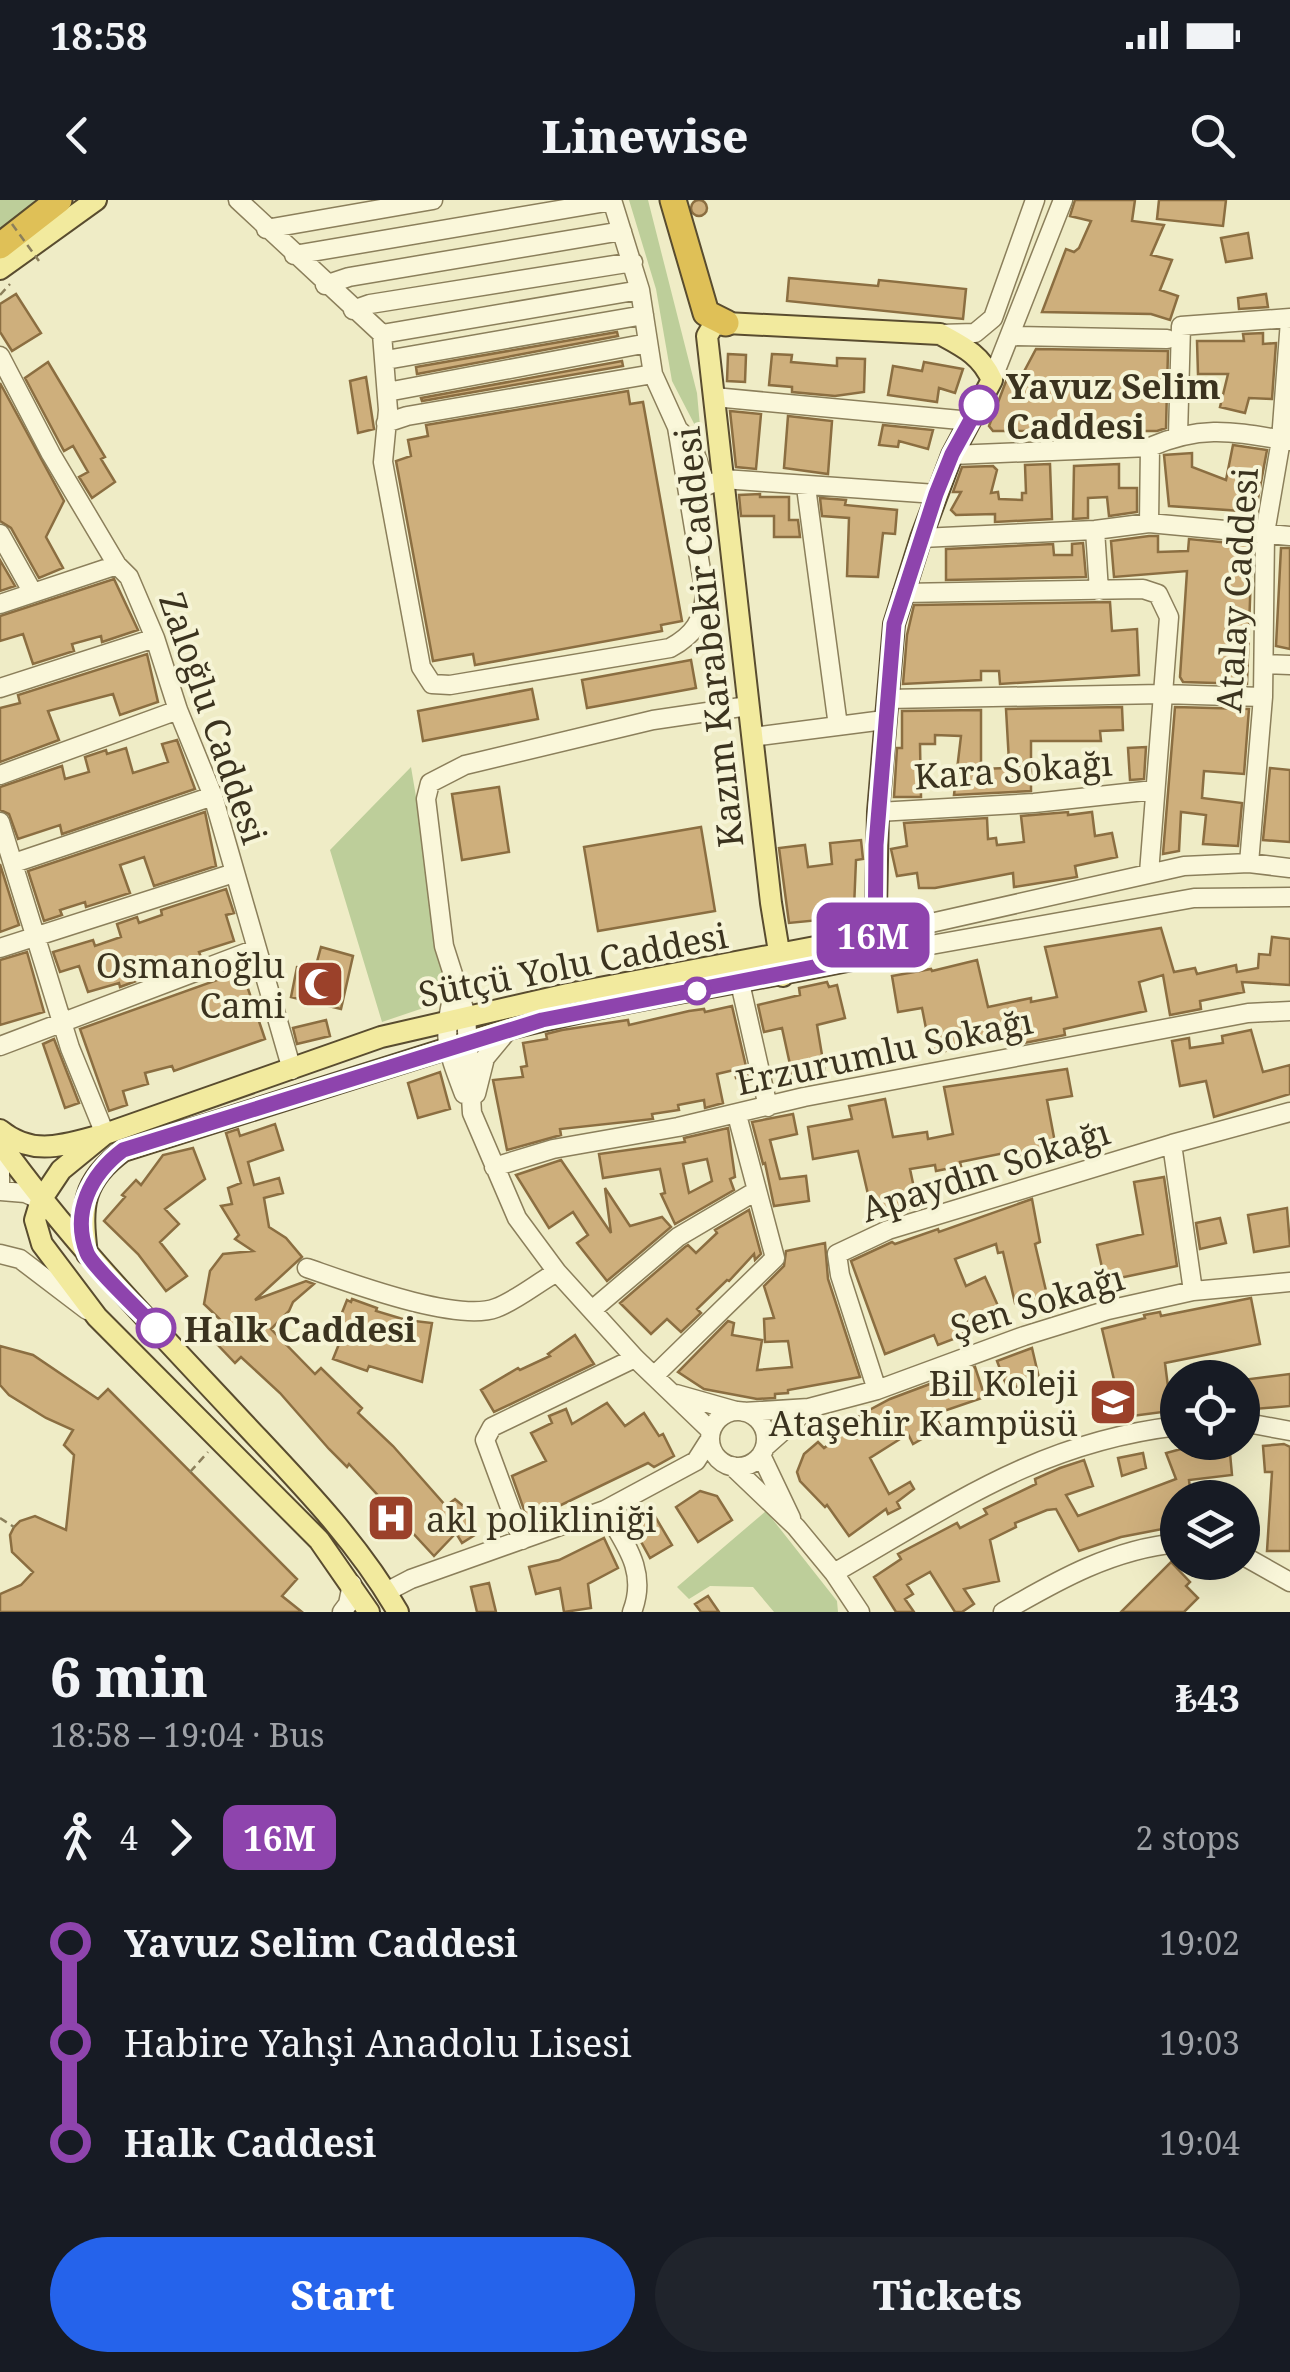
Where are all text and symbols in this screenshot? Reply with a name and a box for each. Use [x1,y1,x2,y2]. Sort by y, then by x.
text: 18:58 [50,9,147,61]
text: Linewise [542,105,748,166]
icon: back [50,108,105,163]
icon: search [1185,108,1240,163]
place label: Yavuz Selim Caddesi [1006,362,1221,449]
marker: Yavuz Selim Caddesi [960,386,998,424]
street label: Kazım Karabekir Caddesi [663,424,753,850]
street label: Atalay Caddesi [1204,466,1268,714]
street label: Zaloğlu Caddesi [149,586,279,850]
street label: Kara Sokağı [912,739,1114,799]
line badge: 16M [816,902,930,968]
street label: Sütçü Yolu Caddesi [414,911,732,1017]
text: 16M [837,912,909,959]
place label: Osmanoğlu Cami [96,941,285,1028]
mosque icon: Osmanoğlu Cami [294,958,346,1010]
unlabelled marker [684,978,710,1004]
street label: Erzurumlu Sokağı [732,997,1036,1105]
street label: Apaydın Sokağı [855,1108,1115,1232]
street label: Şen Sokağı [945,1253,1129,1351]
place label: Halk Caddesi [184,1305,416,1352]
marker: Halk Caddesi [137,1309,175,1347]
place label: Bil Koleji Ataşehir Kampüsü [769,1359,1078,1446]
map controls [1160,1360,1260,1580]
button: locate [1160,1360,1260,1460]
school or university icon: Bil Koleji Ataşehir Kampüsü [1087,1376,1139,1428]
button: layers [1160,1480,1260,1580]
hospital icon: akl polikliniği [365,1492,417,1544]
place label: akl polikliniği [426,1495,656,1542]
text: 6 min [50,1638,208,1713]
text: ₺43 [1176,1671,1240,1723]
text: 18:58 – 19:04 · Bus [50,1713,324,1756]
icon: walk [50,1810,105,1865]
icon: forward [153,1810,208,1865]
text: 16M [243,1814,316,1861]
text: 4 [120,1816,138,1859]
text: 2 stops [1136,1816,1240,1859]
text: Yavuz Selim Caddesi [124,1916,518,1968]
text: 19:02 [1159,1921,1240,1964]
text: Habire Yahşi Anadolu Lisesi [124,2016,632,2068]
text: 19:03 [1159,2021,1240,2064]
text: Halk Caddesi [124,2116,376,2168]
text: 19:04 [1159,2121,1240,2164]
button: Start [50,2237,635,2352]
button: Tickets [655,2237,1240,2352]

